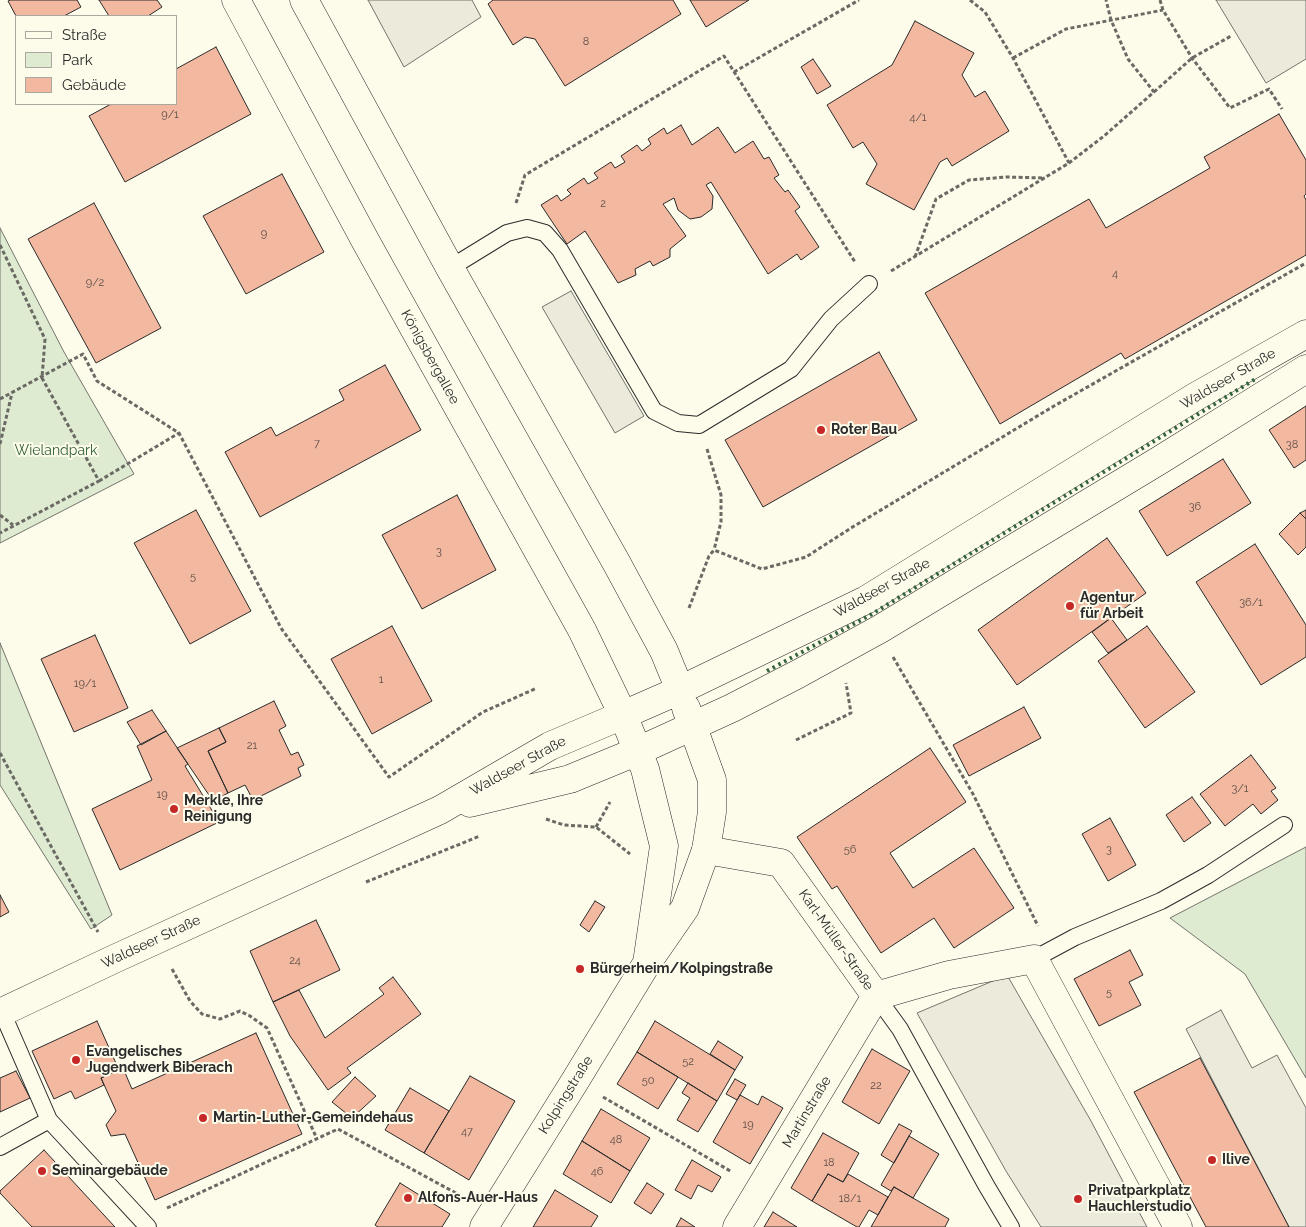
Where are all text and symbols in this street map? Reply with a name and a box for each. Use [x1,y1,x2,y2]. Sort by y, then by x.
legend [15,15,178,105]
text: Straße [62,26,106,44]
house number: 8 [583,35,589,49]
text: Park [62,51,93,69]
text: Gebäude [62,76,126,94]
house number: 9/1 [161,108,179,122]
house number: 4/1 [909,111,927,125]
house number: 2 [600,197,606,211]
house number: 9 [261,227,267,241]
house number: 4 [1112,267,1118,281]
house number: 9/2 [86,276,104,290]
street label: Königsbergallee [397,307,463,407]
street label: Waldseer Straße [1177,345,1279,413]
place label: Roter Bau [831,422,897,438]
marker: Roter Bau [815,424,827,436]
house number: 7 [314,437,320,451]
house number: 38 [1286,438,1298,452]
park label: Wielandpark [15,443,97,459]
house number: 36 [1189,500,1201,514]
house number: 3 [436,545,442,559]
street label: Waldseer Straße [831,555,933,621]
house number: 5 [190,570,196,584]
place label: Agentur für Arbeit [1080,590,1144,622]
house number: 36/1 [1239,596,1263,610]
marker: Agentur für Arbeit [1064,600,1076,612]
house number: 1 [379,673,383,687]
house number: 19/1 [74,677,96,691]
street label: Waldseer Straße [467,733,569,799]
house number: 21 [247,739,257,753]
house number: 3/1 [1231,782,1249,796]
house number: 19 [156,788,168,802]
place label: Merkle, Ihre Reinigung [184,793,263,826]
marker: Merkle, Ihre Reinigung [168,803,180,815]
house number: 56 [844,843,856,857]
house number: 3 [1106,843,1112,857]
street label: Karl-Müller-Straße [795,886,877,994]
street label: Waldseer Straße [99,912,203,972]
house number: 24 [289,954,301,968]
place label: Bürgerheim/Kolpingstraße [590,961,773,977]
marker: Bürgerheim/Kolpingstraße [574,963,586,975]
house number: 5 [1106,986,1112,1000]
place label: Evangelisches Jugendwerk Biberach [86,1044,233,1076]
street label: Kolpingstraße [535,1053,597,1137]
marker: Evangelisches Jugendwerk Biberach [70,1054,82,1066]
house number: 52 [682,1055,694,1069]
street label: Martinstraße [779,1073,835,1151]
house number: 50 [642,1074,654,1088]
house number: 22 [870,1079,882,1093]
place label: Martin-Luther-Gemeindehaus [213,1110,413,1126]
marker: Martin-Luther-Gemeindehaus [197,1112,209,1124]
house number: 19 [742,1118,754,1132]
house number: 47 [461,1125,473,1139]
house number: 48 [610,1133,622,1147]
place label: Ilive [1222,1152,1250,1168]
marker: Ilive [1206,1154,1218,1166]
house number: 18 [823,1156,835,1170]
place label: Seminargebäude [52,1163,168,1179]
marker: Seminargebäude [36,1165,48,1177]
house number: 46 [591,1165,603,1179]
place label: Privatparkplatz Hauchlerstudio [1088,1183,1192,1216]
place label: Alfons-Auer-Haus [418,1190,538,1206]
marker: Alfons-Auer-Haus [402,1192,414,1204]
house number: 18/1 [839,1192,861,1206]
marker: Privatparkplatz Hauchlerstudio [1072,1193,1084,1205]

